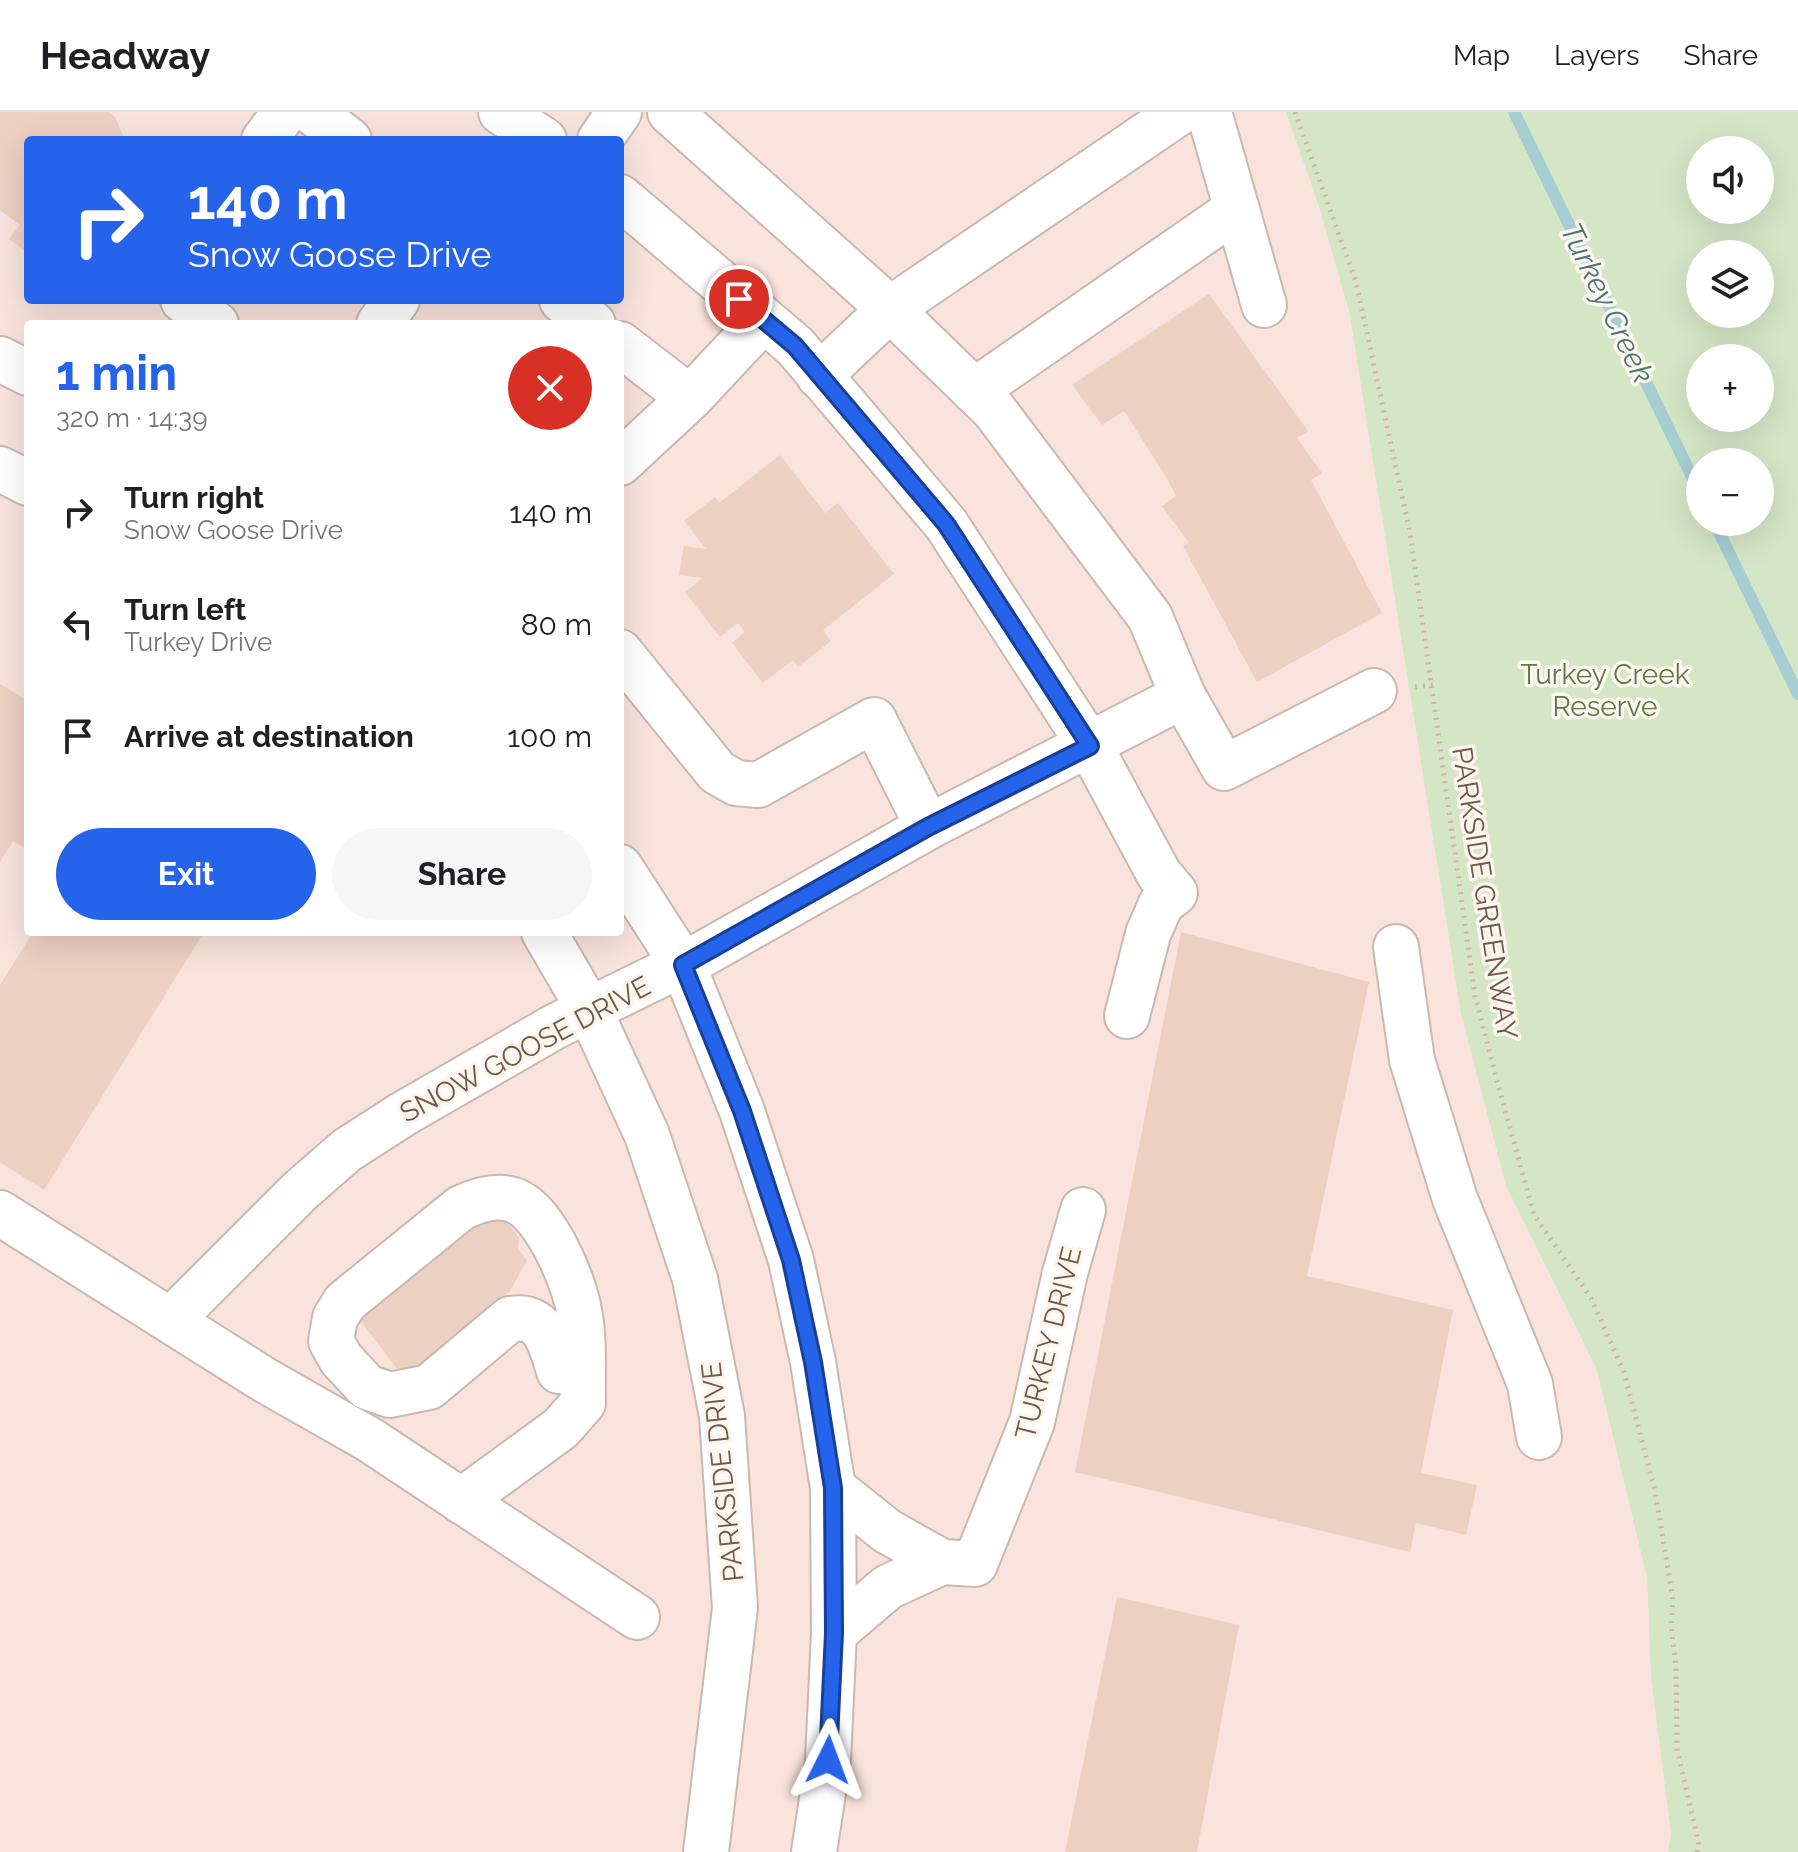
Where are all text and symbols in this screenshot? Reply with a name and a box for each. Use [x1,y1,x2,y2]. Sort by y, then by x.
text: Headway [40,33,210,78]
text: Map [1453,39,1510,72]
text: Layers [1554,39,1640,72]
text: Share [1684,39,1758,72]
map controls [1686,136,1774,536]
button: sound [1686,136,1774,224]
text: 140 m [188,166,348,232]
icon: right [56,168,160,272]
water label: Turkey Creek [1554,217,1661,388]
text: Snow Goose Drive [188,233,491,275]
button: layers [1686,240,1774,328]
pin [705,265,773,333]
icon: arrive [717,277,761,321]
button: + [1686,344,1774,432]
text: 1 min [56,345,177,401]
button: close [508,346,592,430]
text: 320 m · 14:39 [56,403,207,433]
button: − [1686,448,1774,536]
text: Turn right [124,480,264,515]
icon: right [56,490,100,534]
text: 140 m [509,495,592,530]
text: Snow Goose Drive [124,515,343,545]
text: Turn left [124,592,246,627]
icon: left [56,602,100,646]
text: 80 m [521,607,592,642]
text: Turkey Drive [124,627,272,657]
park label: Turkey Creek Reserve [1520,658,1690,723]
icon: arrive [56,714,100,758]
text: Arrive at destination [124,719,414,754]
text: 100 m [507,719,592,754]
street label: PARKSIDE GREENWAY [1445,744,1524,1042]
button: Exit [56,828,316,920]
button: Share [332,828,592,920]
street label: SNOW GOOSE DRIVE [394,969,656,1129]
street label: TURKEY DRIVE [1009,1243,1088,1443]
street label: PARKSIDE DRIVE [695,1360,750,1583]
position arrow [786,1718,870,1802]

